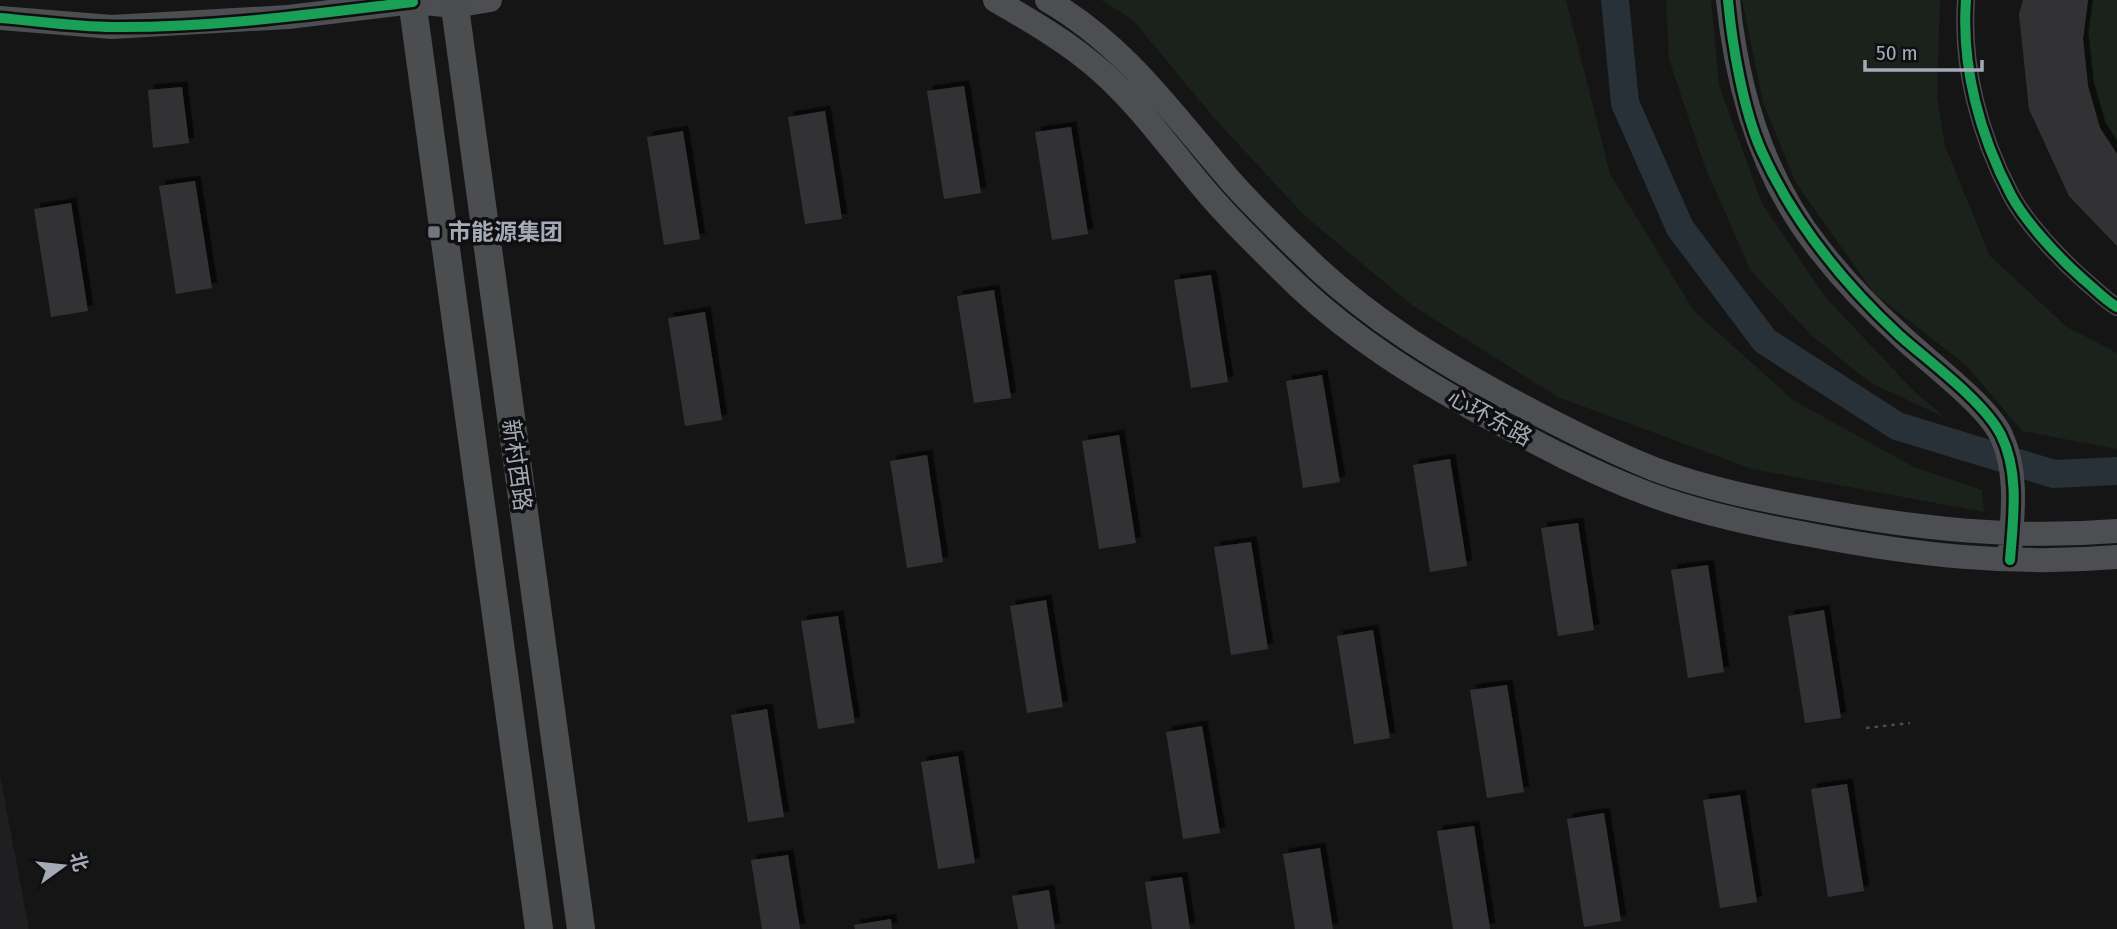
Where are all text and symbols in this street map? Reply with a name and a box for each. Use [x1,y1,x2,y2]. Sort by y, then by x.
scale bar [1865,28,1982,72]
text: 50 m [1876,40,1918,66]
place label: 市能源集团 [448,218,563,246]
marker: 市能源集团 [426,224,442,240]
street label: 心环东路 [1443,382,1537,452]
street label: 新村西路 [497,417,537,513]
north arrow [28,831,98,901]
text: 北 [65,850,93,874]

